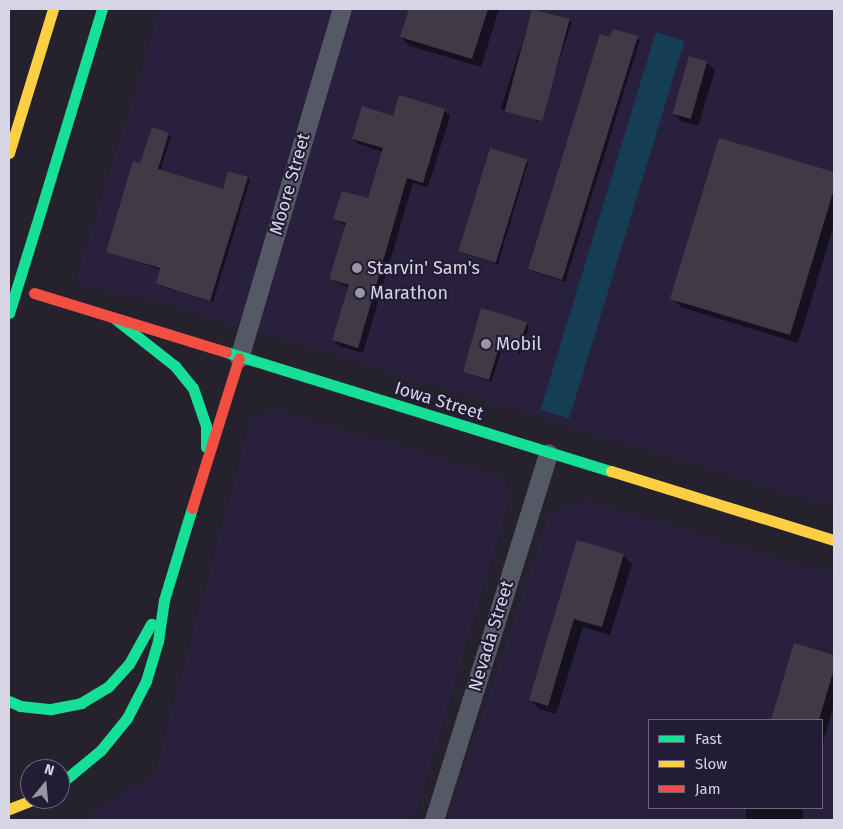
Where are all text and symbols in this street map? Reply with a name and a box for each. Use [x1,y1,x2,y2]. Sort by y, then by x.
street label: Moore Street [265,131,315,237]
place label: Starvin' Sam's [367,257,480,279]
marker: Starvin' Sam's [351,262,363,274]
place label: Marathon [370,282,448,304]
marker: Marathon [354,287,366,299]
place label: Mobil [496,333,542,355]
marker: Mobil [480,338,492,350]
street label: Iowa Street [392,377,486,425]
street label: Nevada Street [464,578,518,694]
legend [648,719,823,809]
text: Fast [695,730,722,748]
text: Slow [695,755,727,773]
north arrow [20,759,70,809]
text: N [42,761,56,780]
text: Jam [695,780,721,798]

